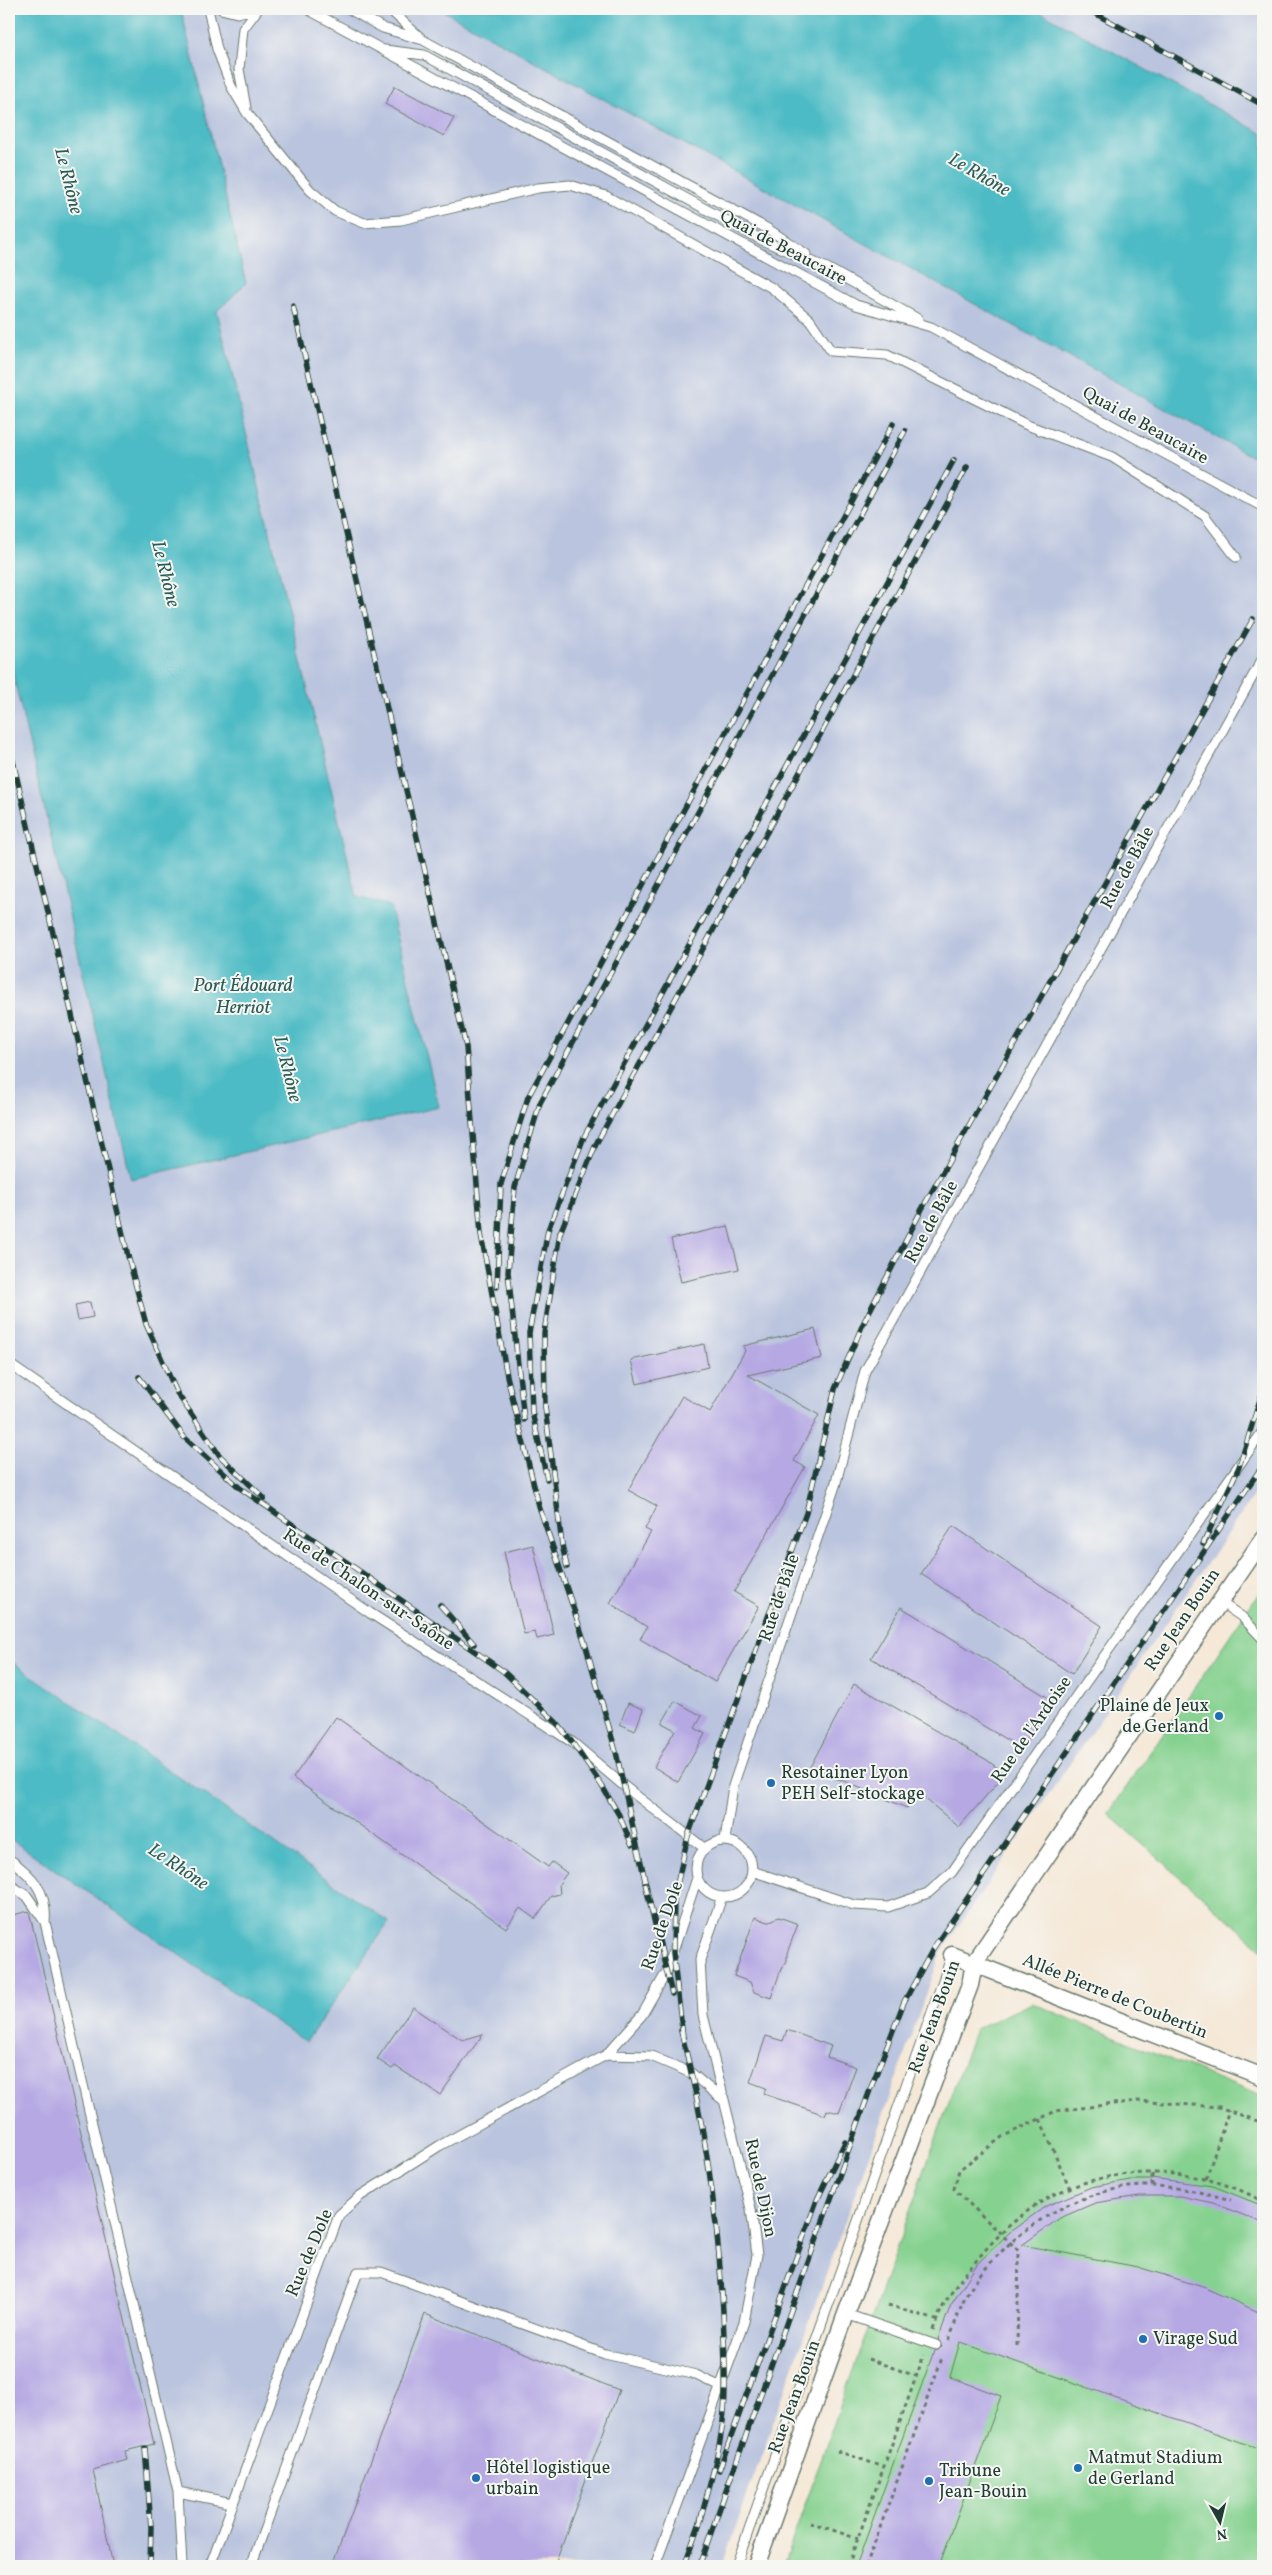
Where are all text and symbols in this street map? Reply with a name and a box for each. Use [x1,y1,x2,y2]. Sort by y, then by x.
water label: Le Rhône [47,145,89,217]
water label: Le Rhône [943,147,1015,203]
street label: Quai de Beaucaire [715,204,851,292]
street label: Quai de Beaucaire [1077,381,1213,471]
water label: Le Rhône [144,538,186,610]
street label: Rue de Bâle [1095,822,1161,914]
water label: Port Édouard Herriot [193,973,293,1021]
water label: Le Rhône [266,1033,308,1105]
street label: Rue de Bâle [899,1176,965,1268]
street label: Rue de Chalon-sur-Saône [277,1523,459,1657]
street label: Rue de Bâle [753,1551,807,1645]
street label: Rue Jean Bouin [1139,1563,1227,1677]
street label: Rue de l'Ardoise [986,1671,1078,1789]
place label: Plaine de Jeux de Gerland [1100,1694,1209,1740]
marker: Plaine de Jeux de Gerland [1213,1710,1225,1722]
place label: Resotainer Lyon PEH Self-stockage [781,1761,925,1807]
marker: Resotainer Lyon PEH Self-stockage [765,1777,777,1789]
water label: Le Rhône [143,1837,213,1897]
street label: Rue de Dole [636,1878,690,1974]
street label: Allée Pierre de Coubertin [1019,1948,1212,2046]
street label: Rue Jean Bouin [903,1956,967,2077]
street label: Rue de Dijon [737,2136,783,2240]
street label: Rue de Dole [280,2205,340,2301]
place label: Virage Sud [1153,2327,1238,2352]
marker: Virage Sud [1137,2333,1149,2345]
street label: Rue Jean Bouin [763,2336,827,2457]
place label: Matmut Stadium de Gerland [1088,2446,1223,2492]
place label: Hôtel logistique urbain [486,2456,610,2502]
place label: Tribune Jean-Bouin [939,2459,1028,2505]
marker: Matmut Stadium de Gerland [1072,2462,1084,2474]
marker: Hôtel logistique urbain [470,2472,482,2484]
marker: Tribune Jean-Bouin [923,2475,935,2487]
north arrow [1194,2498,1244,2548]
text: N [1215,2523,1228,2544]

